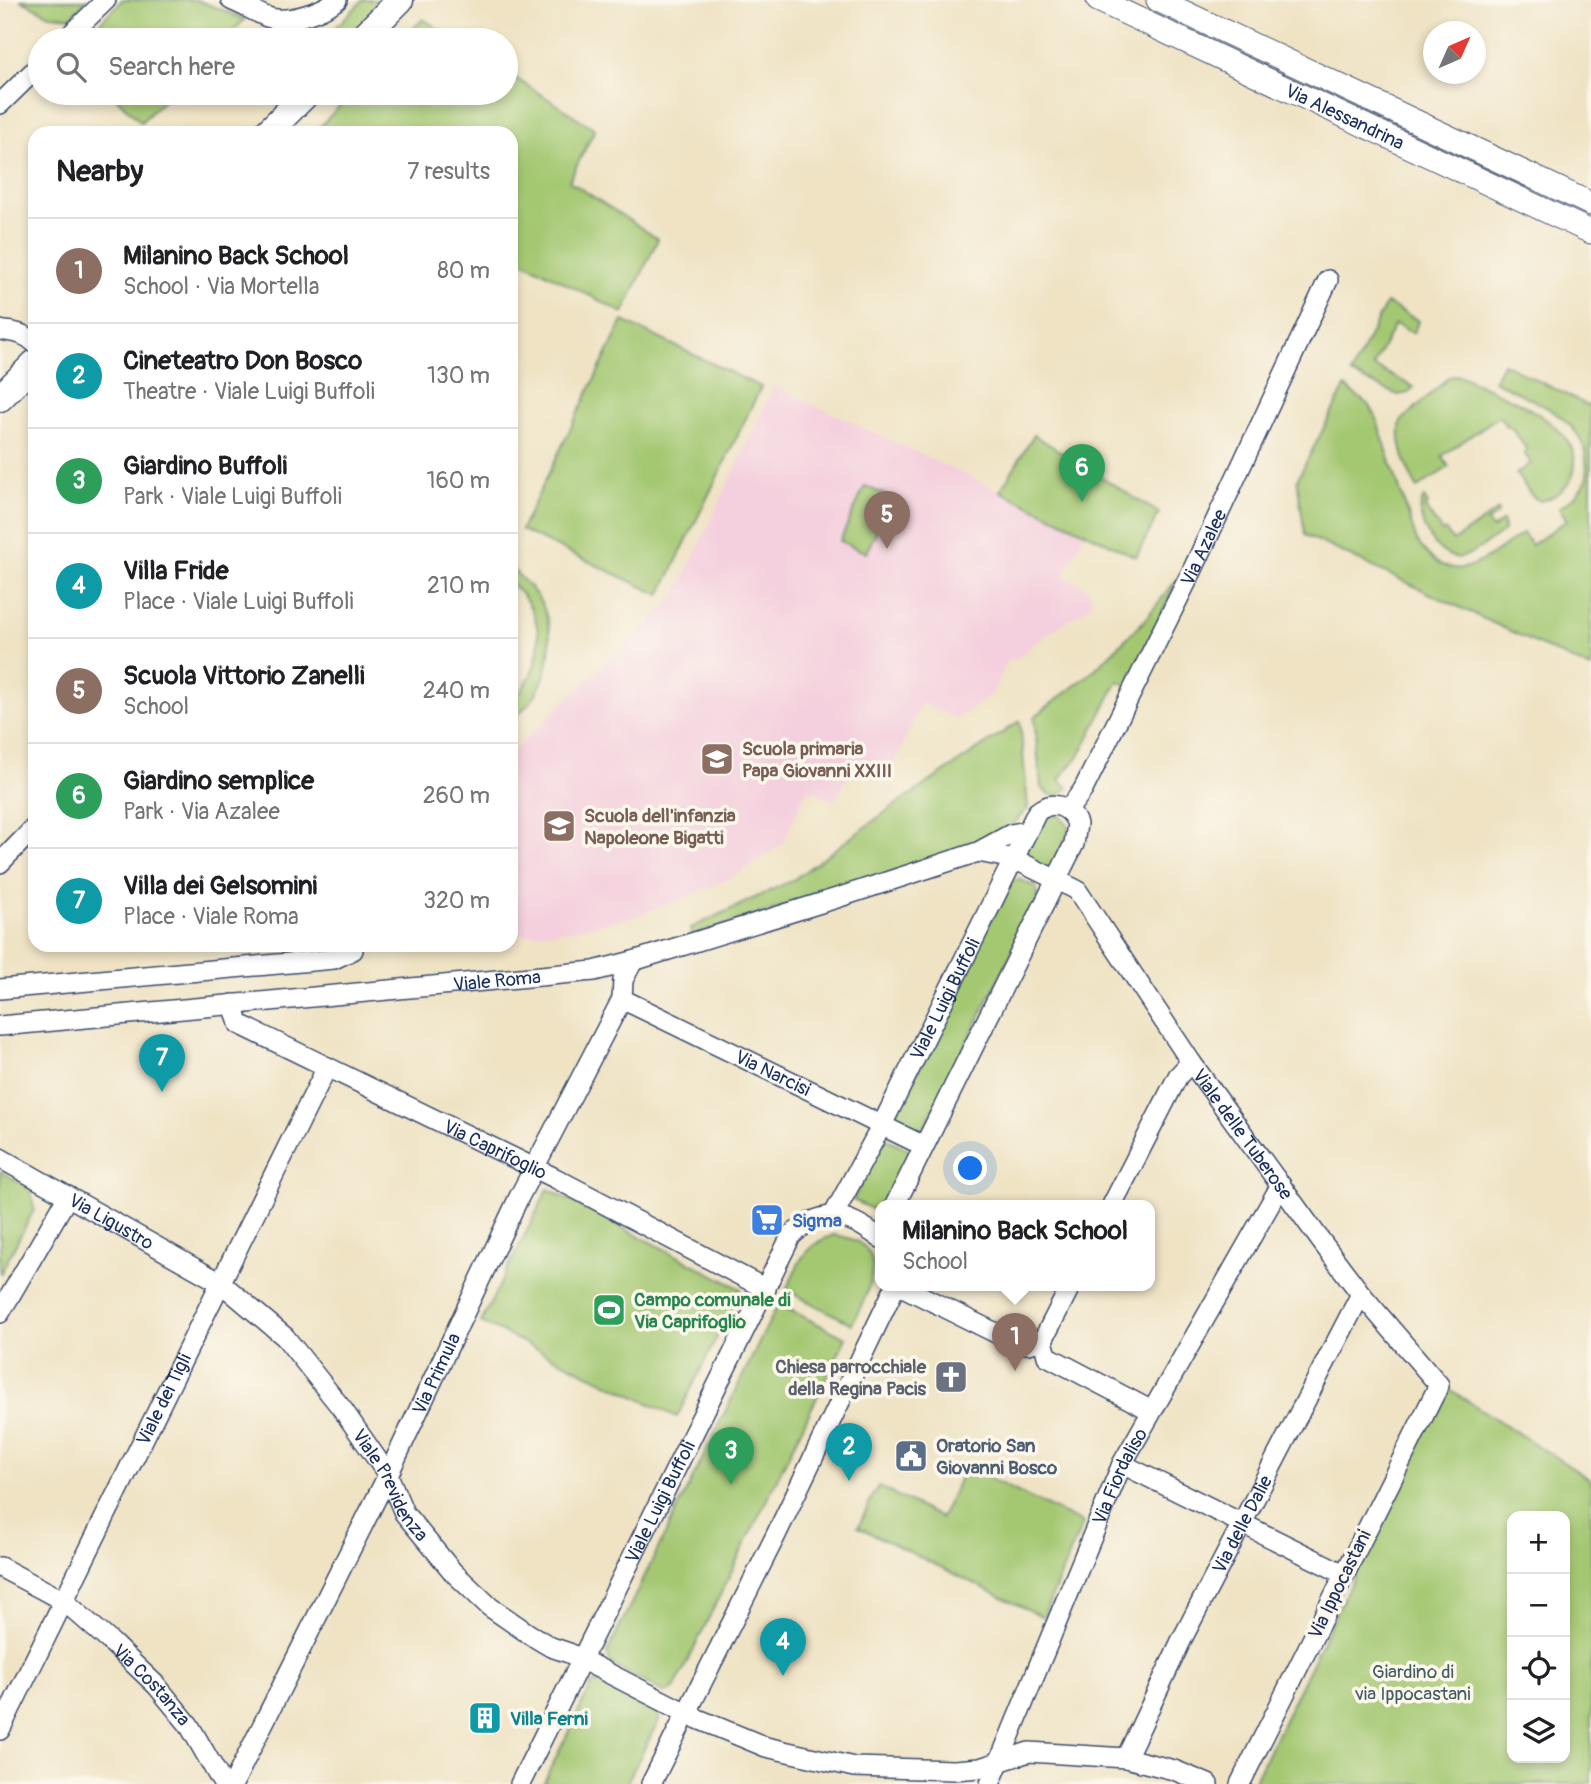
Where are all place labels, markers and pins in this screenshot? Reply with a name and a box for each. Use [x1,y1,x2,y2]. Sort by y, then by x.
pin: 6 [1059,444,1105,502]
pin: 5 [864,491,910,549]
place label: Scuola primaria Papa Giovanni XXIII [742,737,892,783]
school or university icon: Scuola primaria Papa Giovanni XXIII [698,740,736,778]
place label: Scuola dell'infanzia Napoleone Bigatti [584,804,736,850]
school or university icon: Scuola dell'infanzia Napoleone Bigatti [540,807,578,845]
pin: 7 [139,1034,185,1092]
supermarket icon: Sigma [748,1201,786,1239]
place label: Sigma [792,1209,842,1233]
place label: Campo comunale di Via Caprifoglio [634,1288,791,1334]
sports icon: Campo comunale di Via Caprifoglio [590,1291,628,1329]
pin: 1 [992,1313,1038,1371]
place label: Chiesa parrocchiale della Regina Pacis [775,1355,927,1401]
church icon: Chiesa parrocchiale della Regina Pacis [932,1358,970,1396]
pin: 2 [826,1423,872,1481]
pin: 3 [708,1427,754,1485]
place label: Oratorio San Giovanni Bosco [936,1434,1058,1480]
public building icon: Oratorio San Giovanni Bosco [892,1437,930,1475]
pin: 4 [760,1618,806,1676]
building icon: Villa Ferni [466,1699,504,1737]
place label: Villa Ferni [510,1707,589,1731]

